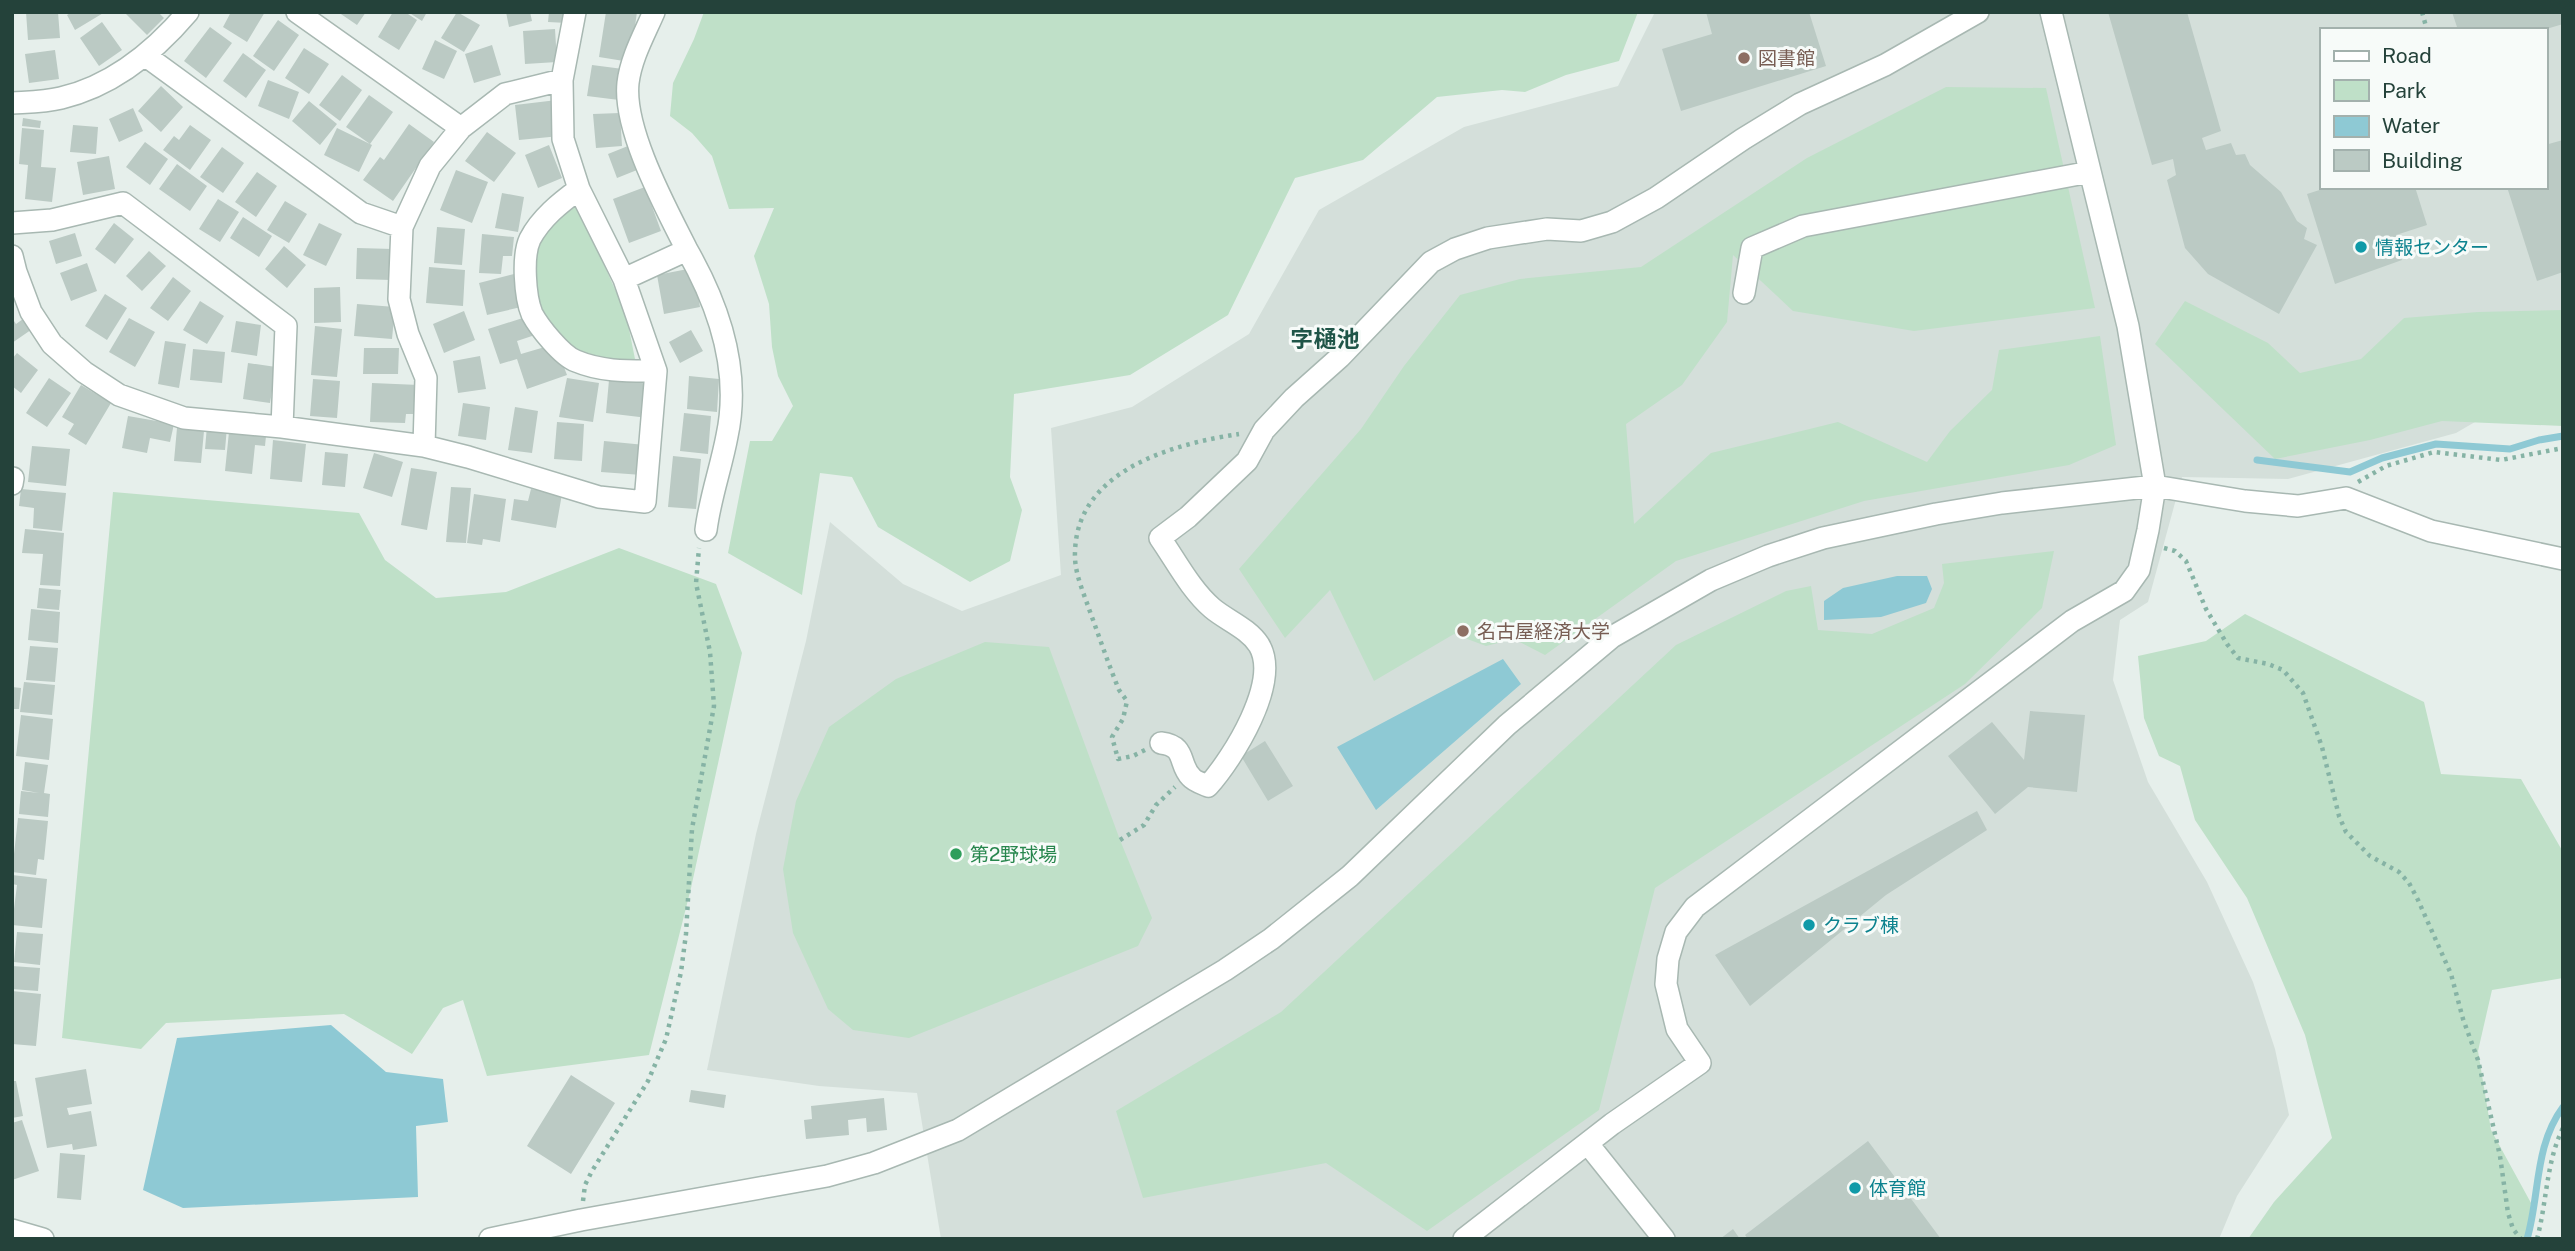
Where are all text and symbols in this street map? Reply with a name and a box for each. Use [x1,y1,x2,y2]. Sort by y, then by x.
legend [2320,28,2547,189]
text: Road [2382,43,2432,68]
place label: 図書館 [1758,47,1815,69]
marker: 図書館 [1736,50,1752,66]
text: Park [2382,78,2427,103]
text: Water [2382,113,2440,138]
text: Building [2382,148,2463,173]
place label: 情報センター [2375,236,2489,258]
marker: 情報センター [2353,239,2369,255]
district label: 字樋池 [1291,325,1360,352]
place label: 名古屋経済大学 [1477,620,1610,642]
marker: 名古屋経済大学 [1455,623,1471,639]
place label: 第2野球場 [970,843,1057,865]
marker: 第2野球場 [948,846,964,862]
place label: クラブ棟 [1823,914,1899,936]
marker: クラブ棟 [1801,917,1817,933]
place label: 体育館 [1869,1177,1926,1199]
marker: 体育館 [1847,1180,1863,1196]

